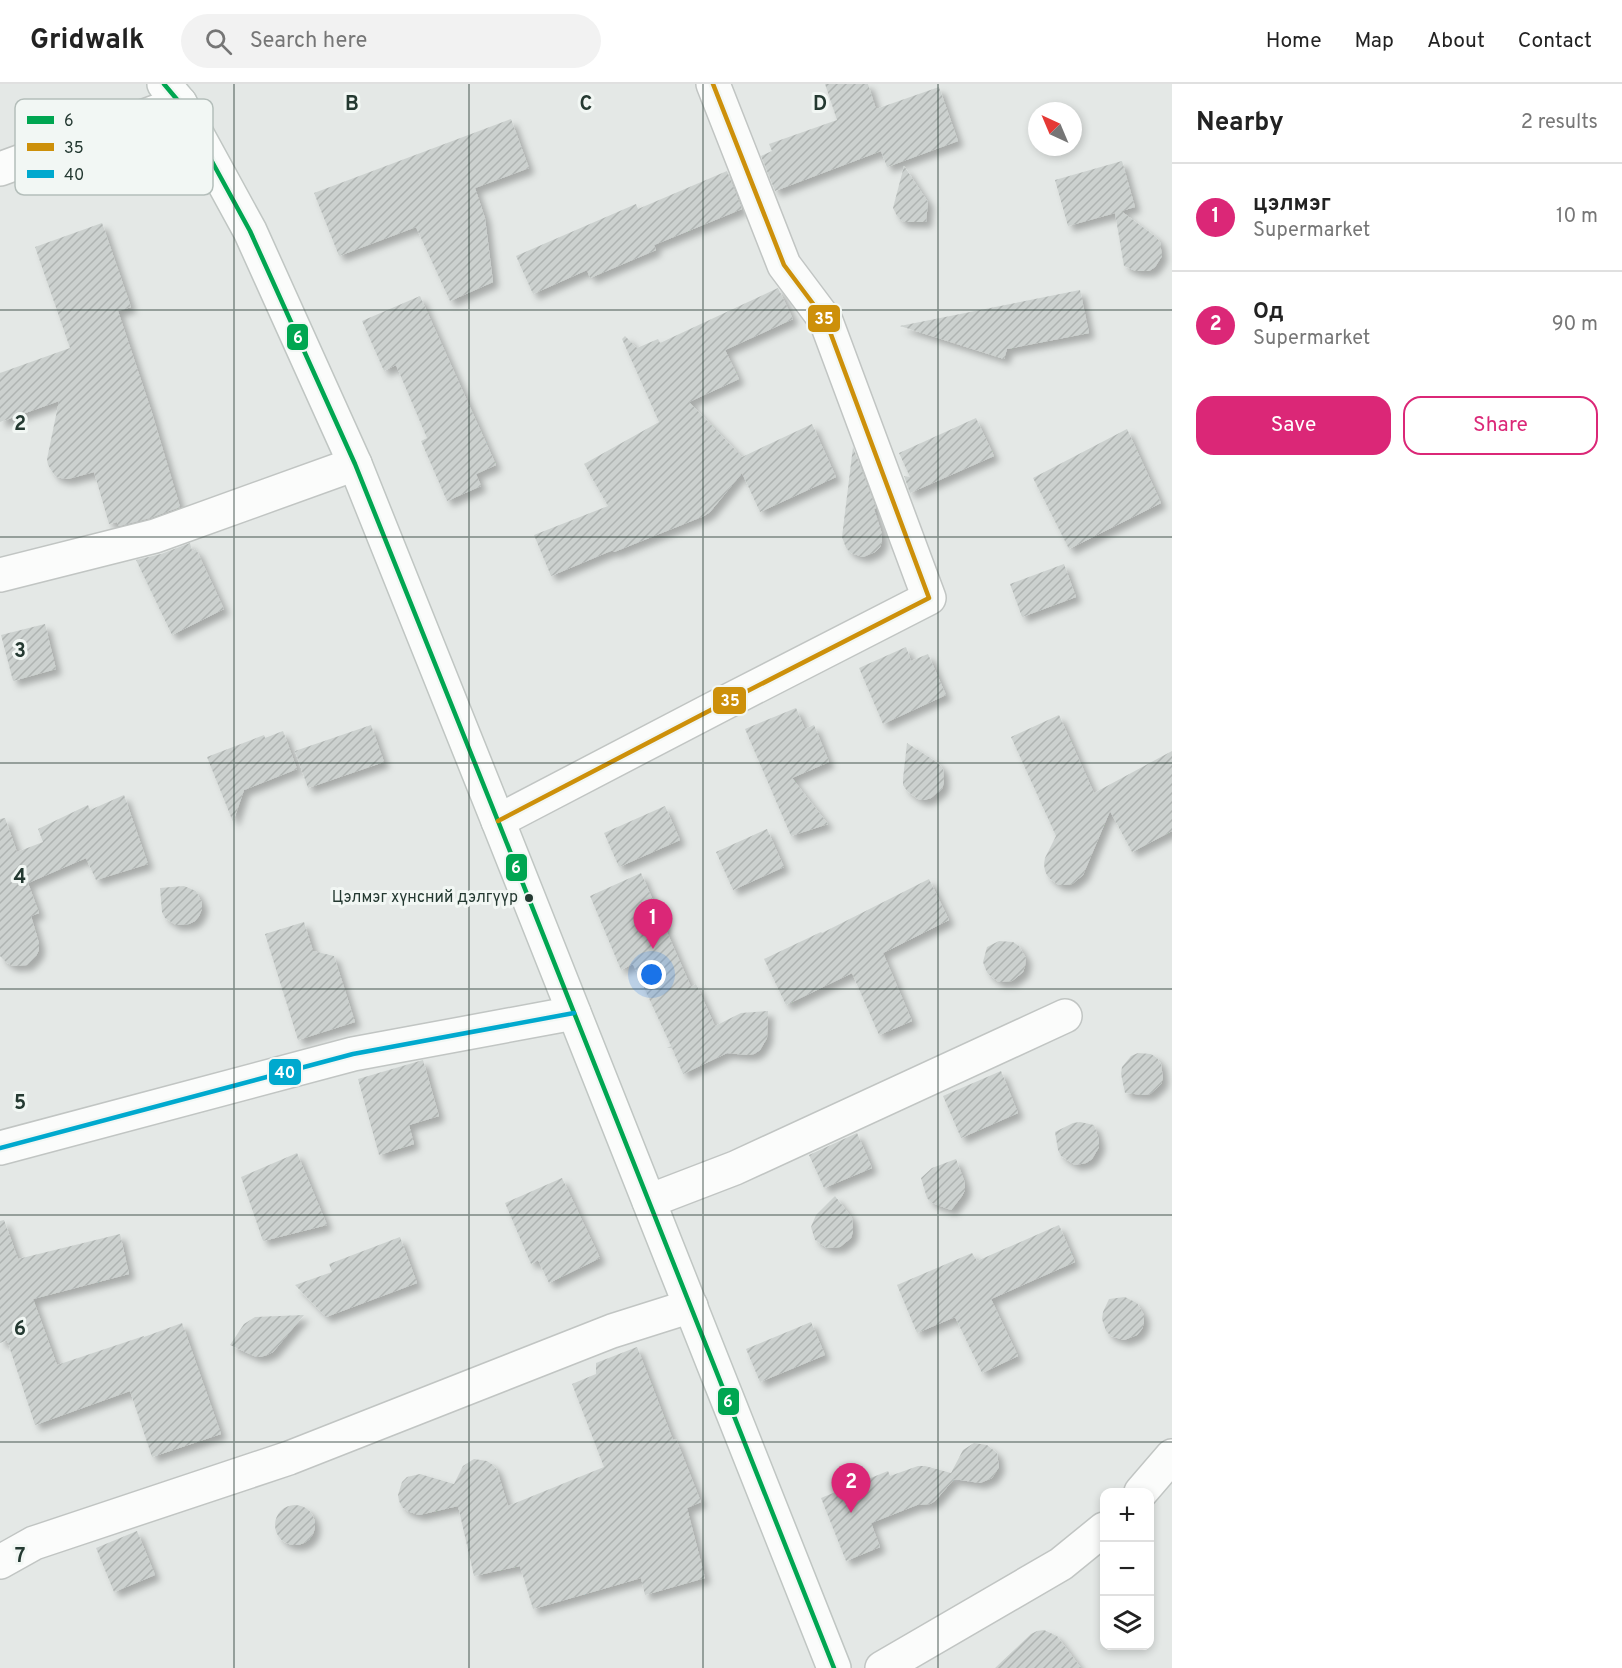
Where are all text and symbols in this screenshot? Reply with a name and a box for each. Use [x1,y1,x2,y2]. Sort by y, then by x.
search box [181,14,601,68]
text: Gridwalk [30,23,145,59]
icon: search [202,25,235,58]
text: Search here [250,28,367,55]
text: Home [1266,28,1322,55]
text: Map [1355,28,1394,55]
text: About [1427,28,1485,55]
text: Contact [1518,28,1592,55]
text: B [345,92,359,118]
text: C [580,92,592,118]
text: D [813,92,827,118]
legend [15,99,213,195]
north arrow [1028,102,1082,156]
text: Nearby [1196,107,1284,140]
text: 2 results [1521,110,1598,136]
text: 6 [64,112,74,132]
text: 35 [64,139,84,159]
text: 40 [64,166,84,186]
text: цэлмэг [1253,191,1331,218]
text: 1 [1212,204,1220,230]
text: 10 m [1556,204,1598,230]
text: Supermarket [1253,218,1370,244]
text: Од [1253,299,1284,326]
line badge: 35 [807,304,841,333]
text: 35 [814,310,834,330]
text: 2 [1209,312,1222,338]
text: 90 m [1552,312,1598,338]
line badge: 6 [286,323,309,351]
text: Supermarket [1253,326,1370,352]
text: 6 [293,329,303,349]
button: Save [1196,396,1391,455]
button: Share [1403,396,1598,455]
text: 2 [14,412,26,438]
text: 3 [14,639,26,665]
line badge: 35 [712,686,747,715]
text: 35 [720,692,740,712]
line badge: 6 [505,853,528,882]
text: 6 [511,859,521,879]
text: 4 [14,865,26,891]
place label: Цэлмэг хүнсний дэлгүүр [332,888,518,908]
marker: Цэлмэг хүнсний дэлгүүр [523,892,535,904]
pin: 1 [634,900,672,949]
your location [637,960,666,989]
line badge: 40 [268,1058,302,1086]
text: 40 [275,1064,295,1084]
text: 5 [14,1091,26,1117]
text: 6 [14,1317,26,1343]
line badge: 6 [717,1387,740,1416]
text: 6 [723,1393,733,1413]
pin: 2 [832,1464,870,1513]
map controls [1100,1488,1154,1650]
button: + [1100,1488,1154,1542]
button: − [1100,1542,1154,1596]
text: 7 [15,1544,25,1570]
button: layers [1100,1596,1154,1650]

